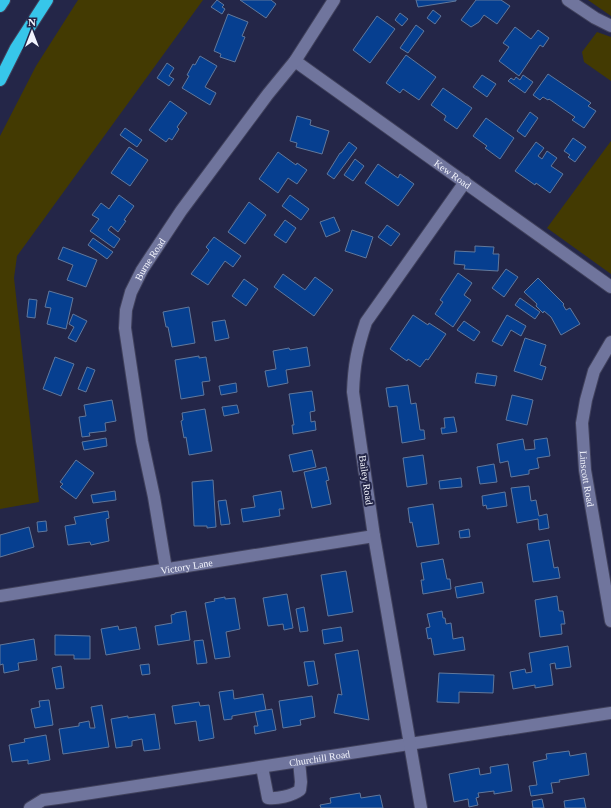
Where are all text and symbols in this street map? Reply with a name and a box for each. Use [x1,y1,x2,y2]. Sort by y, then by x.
north arrow [12,12,52,52]
text: N [28,16,36,28]
street label: Kew Road [432,157,473,191]
street label: Burne Road [132,236,167,282]
street label: Linscott Road [578,450,597,507]
street label: Bailey Road [357,455,375,505]
street label: Victory Lane [160,556,214,576]
street label: Churchill Road [288,748,351,768]

